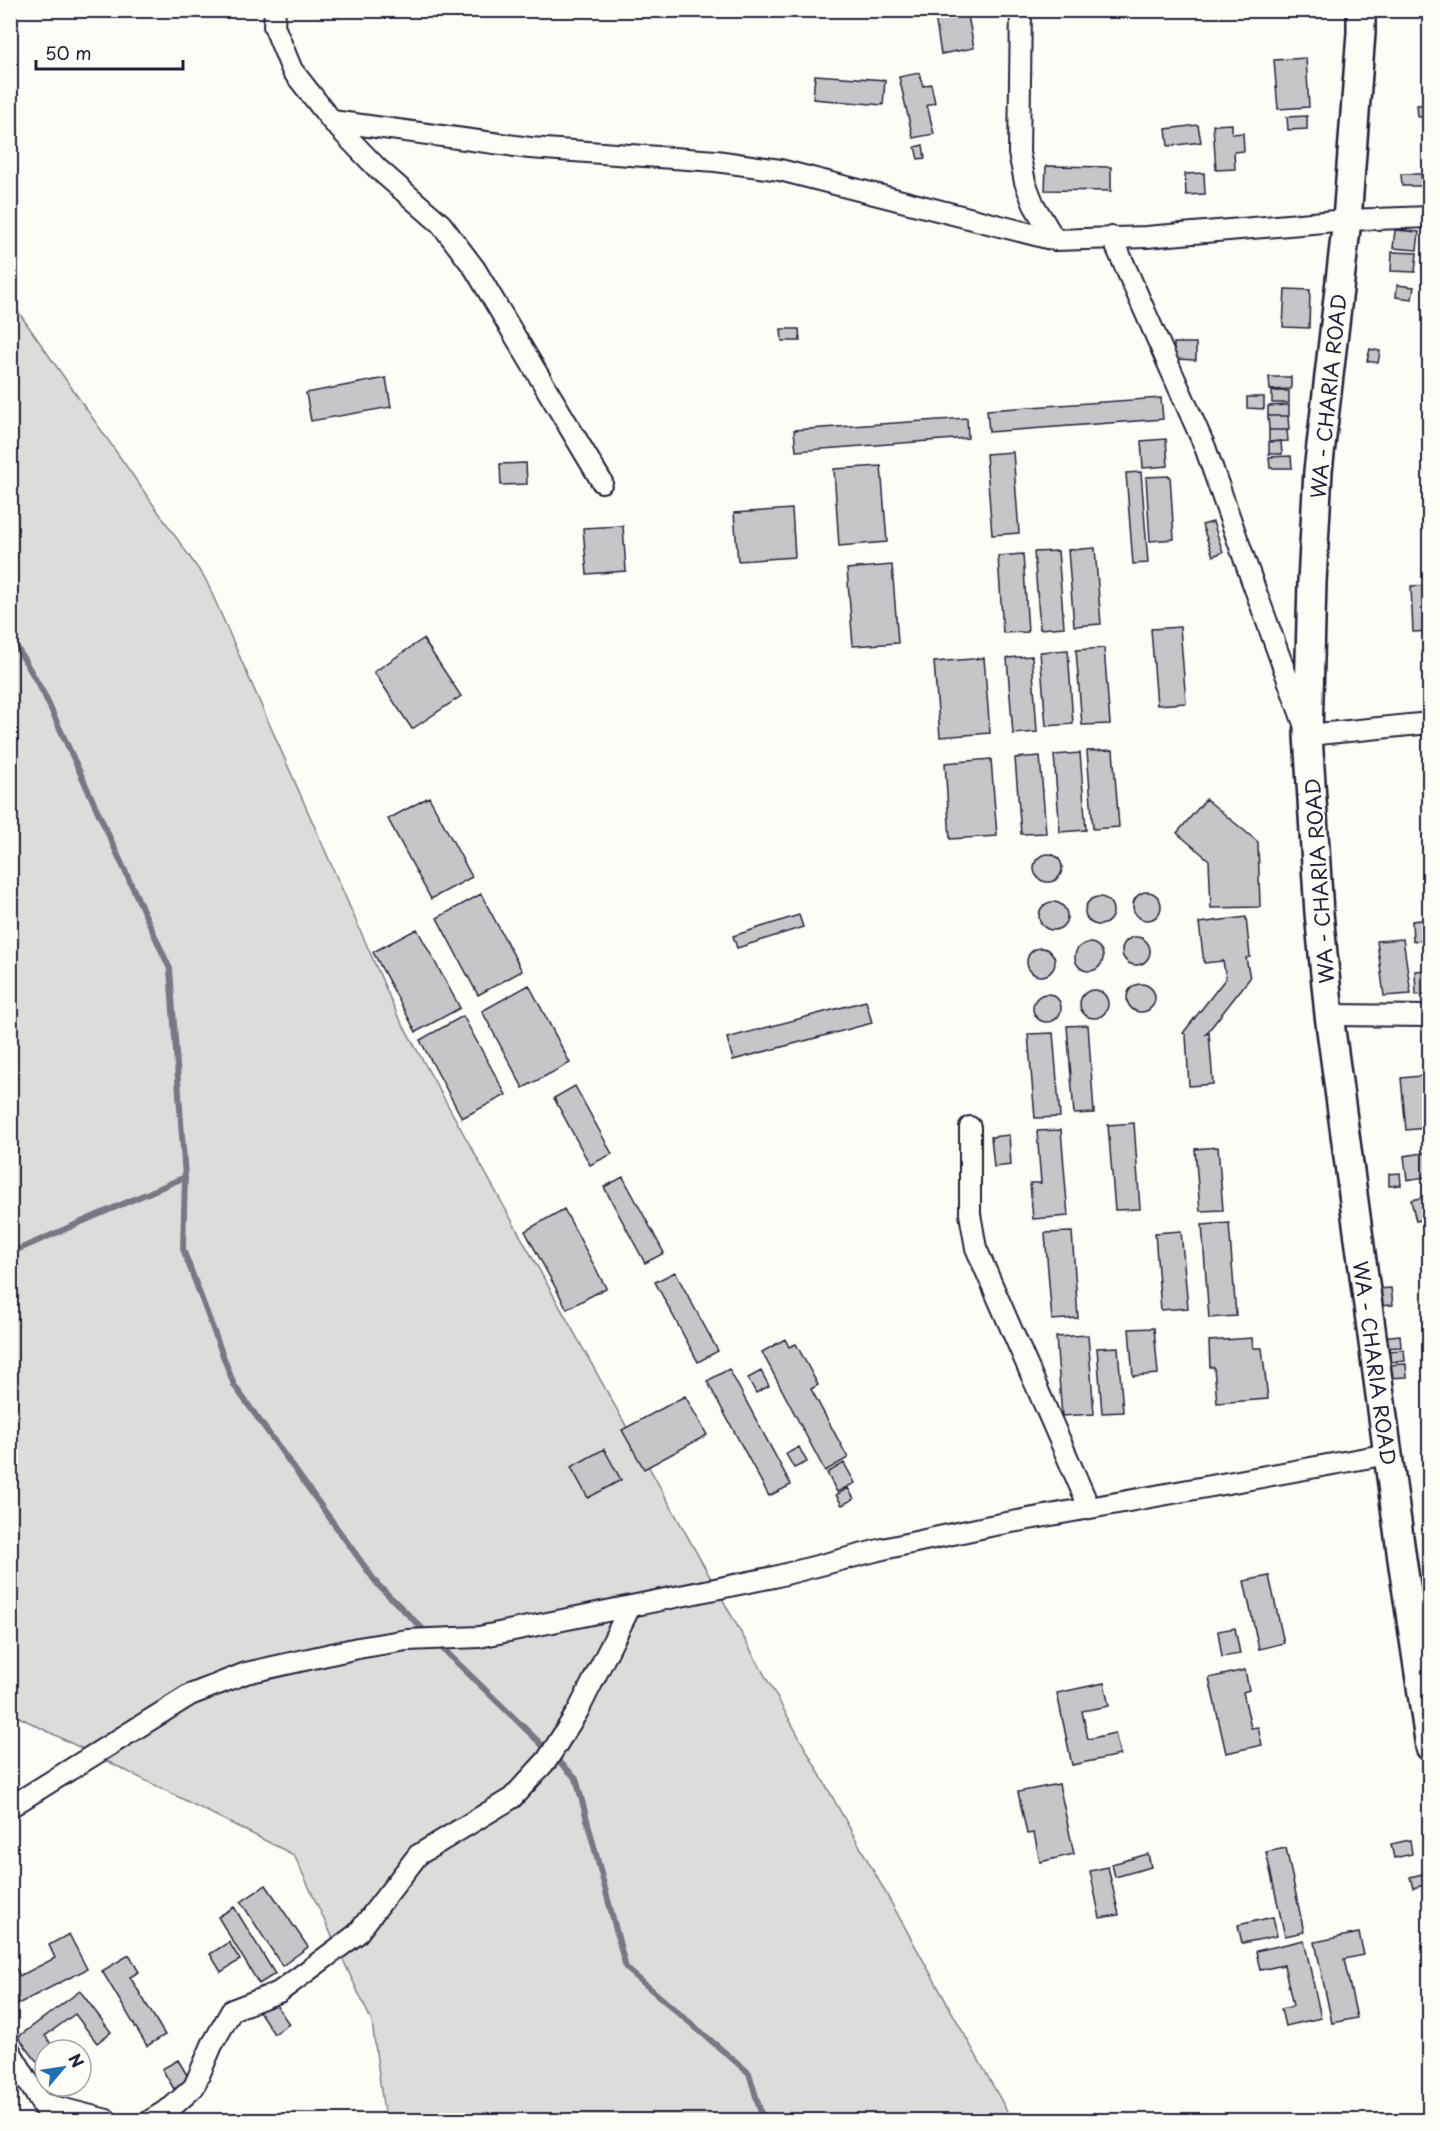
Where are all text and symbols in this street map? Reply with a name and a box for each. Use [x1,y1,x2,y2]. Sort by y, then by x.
scale bar [36,33,183,71]
text: 50 m [45,39,92,66]
street label: WA - CHARIA ROAD [1302,292,1354,500]
street label: WA - CHARIA ROAD [1297,777,1341,985]
street label: WA - CHARIA ROAD [1346,1259,1404,1467]
north arrow [33,2038,93,2098]
text: N [63,2049,91,2072]

